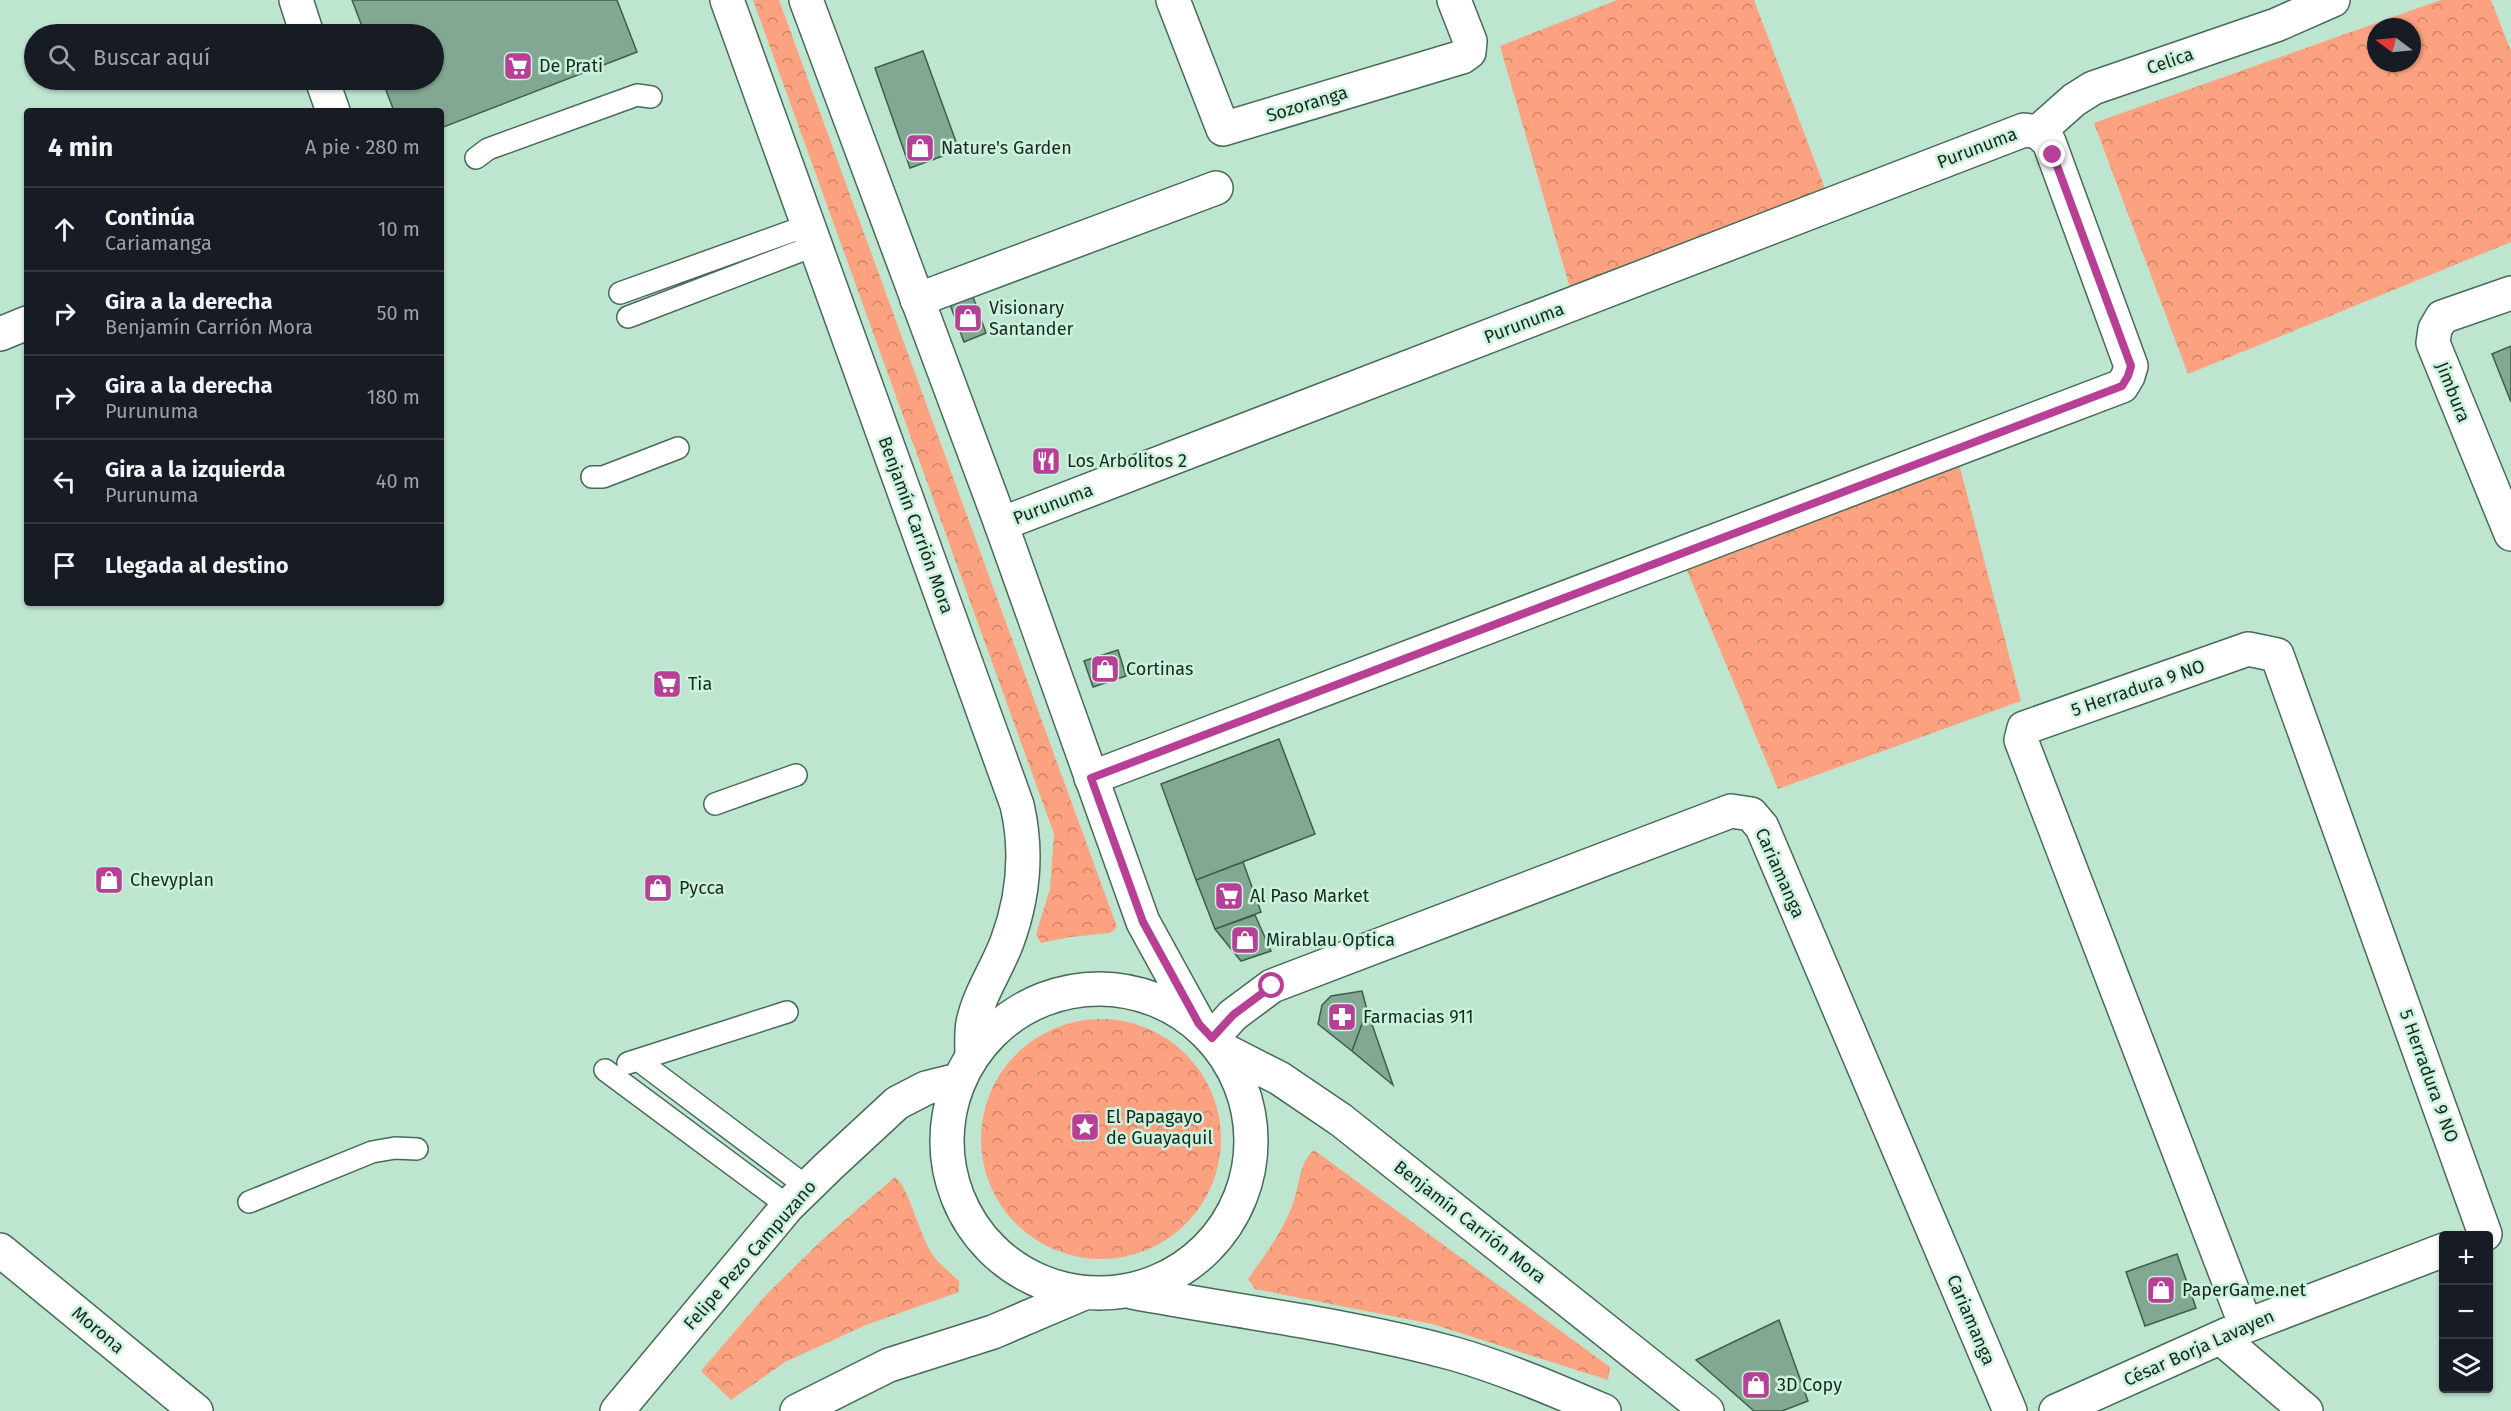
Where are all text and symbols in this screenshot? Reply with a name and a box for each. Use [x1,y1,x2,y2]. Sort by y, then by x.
north arrow [2367,18,2421,72]
search box [24,24,444,90]
icon: search [45,41,78,74]
street label: Celica [2144,43,2196,79]
text: Buscar aquí [93,44,210,71]
supermarket icon: De Prati [502,50,534,82]
place label: De Prati [539,55,603,77]
street label: Sozoranga [1264,81,1350,127]
street label: Purunuma [1934,123,2020,173]
text: 4 min [48,132,113,163]
shop icon: Nature's Garden [904,132,936,164]
text: A pie · 280 m [305,135,420,159]
place label: Nature's Garden [941,137,1072,159]
route end [2039,141,2065,167]
text: Continúa [105,204,195,231]
icon: ahead [48,213,81,246]
text: 10 m [378,217,420,241]
text: Cariamanga [105,231,212,255]
text: Gira a la derecha [105,288,273,315]
icon: right [48,297,81,330]
place label: Visionary Santander [989,297,1073,340]
street label: Purunuma [1481,298,1567,348]
text: 50 m [376,301,420,325]
shop icon: Visionary Santander [952,302,984,334]
text: Benjamín Carrión Mora [105,315,313,339]
street label: Jimbura [2431,359,2475,425]
text: Gira a la derecha [105,372,273,399]
icon: right [48,381,81,414]
text: 180 m [367,385,420,409]
text: Purunuma [105,399,198,423]
street label: Benjamín Carrión Mora [874,433,958,617]
restaurant icon: Los Arbolitos 2 [1030,445,1062,477]
place label: Los Arbolitos 2 [1067,450,1187,472]
text: Gira a la izquierda [105,456,285,483]
icon: left [48,465,81,498]
text: 40 m [376,469,420,493]
street label: Purunuma [1010,479,1096,529]
text: Purunuma [105,483,198,507]
icon: arrive [48,549,81,582]
text: Llegada al destino [105,552,289,579]
shop icon: Cortinas [1089,653,1121,685]
street label: 5 Herradura 9 NO [2068,655,2208,721]
place label: Cortinas [1126,658,1193,680]
supermarket icon: Tia [651,668,683,700]
place label: Tia [688,673,712,695]
street label: Cariamanga [1750,825,1810,921]
shop icon: Chevyplan [93,864,125,896]
place label: Chevyplan [130,869,214,891]
shop icon: Pycca [642,872,674,904]
place label: Pycca [679,877,725,899]
supermarket icon: Al Paso Market [1213,880,1245,912]
place label: Al Paso Market [1250,885,1370,907]
shop icon: Mirablau Optica [1229,924,1261,956]
place label: Mirablau Optica [1266,929,1395,951]
route start [1258,972,1284,998]
pharmacy icon: Farmacias 911 [1326,1001,1358,1033]
place label: Farmacias 911 [1363,1006,1474,1028]
street label: 5 Herradura 9 NO [2395,1006,2463,1146]
place label: El Papagayo de Guayaquil [1106,1106,1213,1149]
place icon: El Papagayo de Guayaquil [1069,1111,1101,1143]
street label: Benjamín Carrión Mora [1390,1156,1550,1288]
street label: Felipe Pezo Campuzano [679,1176,821,1334]
map controls [2439,1231,2493,1393]
button: + [2439,1231,2493,1285]
street label: Cariamanga [1942,1271,2000,1369]
shop icon: PaperGame.net [2145,1274,2177,1306]
place label: PaperGame.net [2182,1279,2307,1301]
button: − [2439,1285,2493,1339]
street label: Morona [67,1302,129,1358]
street label: César Borja Lavayen [2120,1305,2278,1391]
button: layers [2439,1339,2493,1393]
shop icon: 3D Copy [1740,1369,1772,1401]
place label: 3D Copy [1777,1374,1842,1396]

